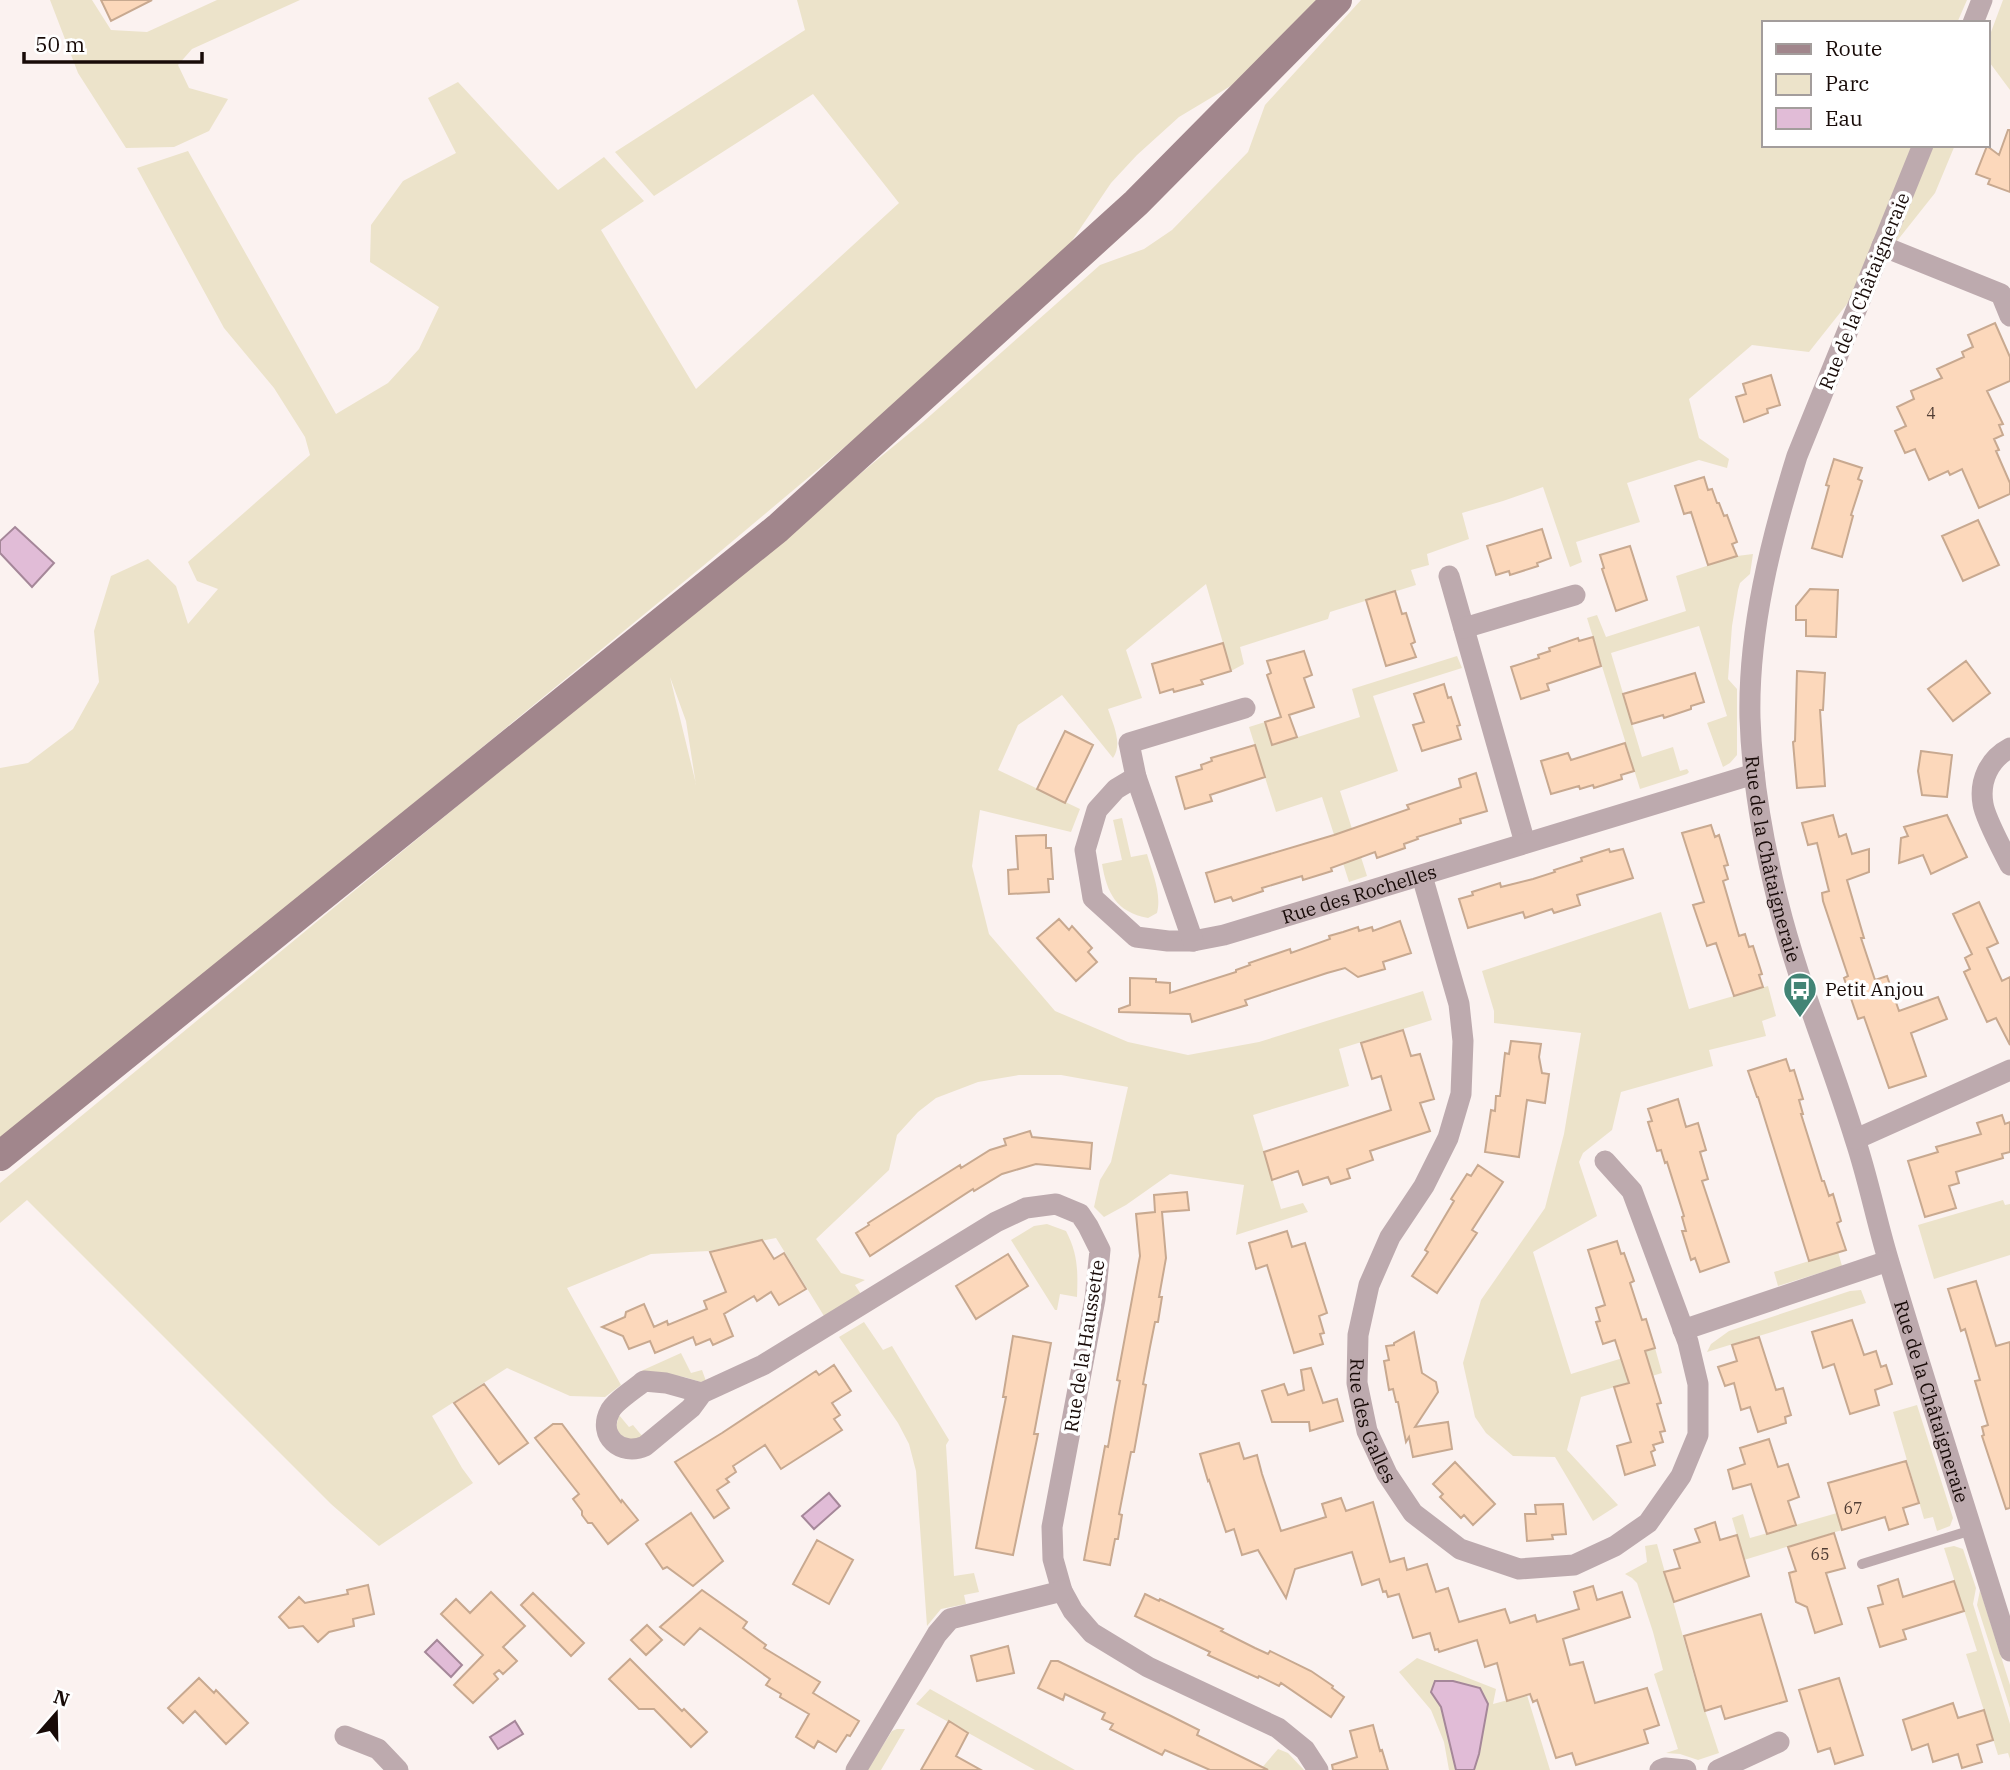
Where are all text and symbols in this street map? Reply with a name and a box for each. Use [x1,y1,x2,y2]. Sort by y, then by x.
scale bar [24,21,203,65]
legend [1762,21,1989,147]
text: 50 m [35,30,85,58]
text: Route [1825,34,1882,62]
text: Parc [1825,69,1869,97]
text: Eau [1825,104,1863,132]
street label: Rue de la Châtaigneraie [1813,189,1915,393]
house number: 4 [1926,403,1936,423]
street label: Rue de la Châtaigneraie [1740,754,1806,965]
street label: Rue des Rochelles [1279,859,1439,929]
bus stop icon: Petit Anjou [1781,970,1819,1019]
place label: Petit Anjou [1825,977,1924,1001]
street label: Rue de la Haussette [1058,1258,1110,1434]
street label: Rue de la Châtaigneraie [1889,1297,1974,1506]
street label: Rue des Galles [1345,1358,1402,1488]
house number: 67 [1843,1498,1863,1518]
house number: 65 [1810,1544,1830,1564]
north arrow [21,1679,91,1749]
text: N [51,1684,73,1712]

